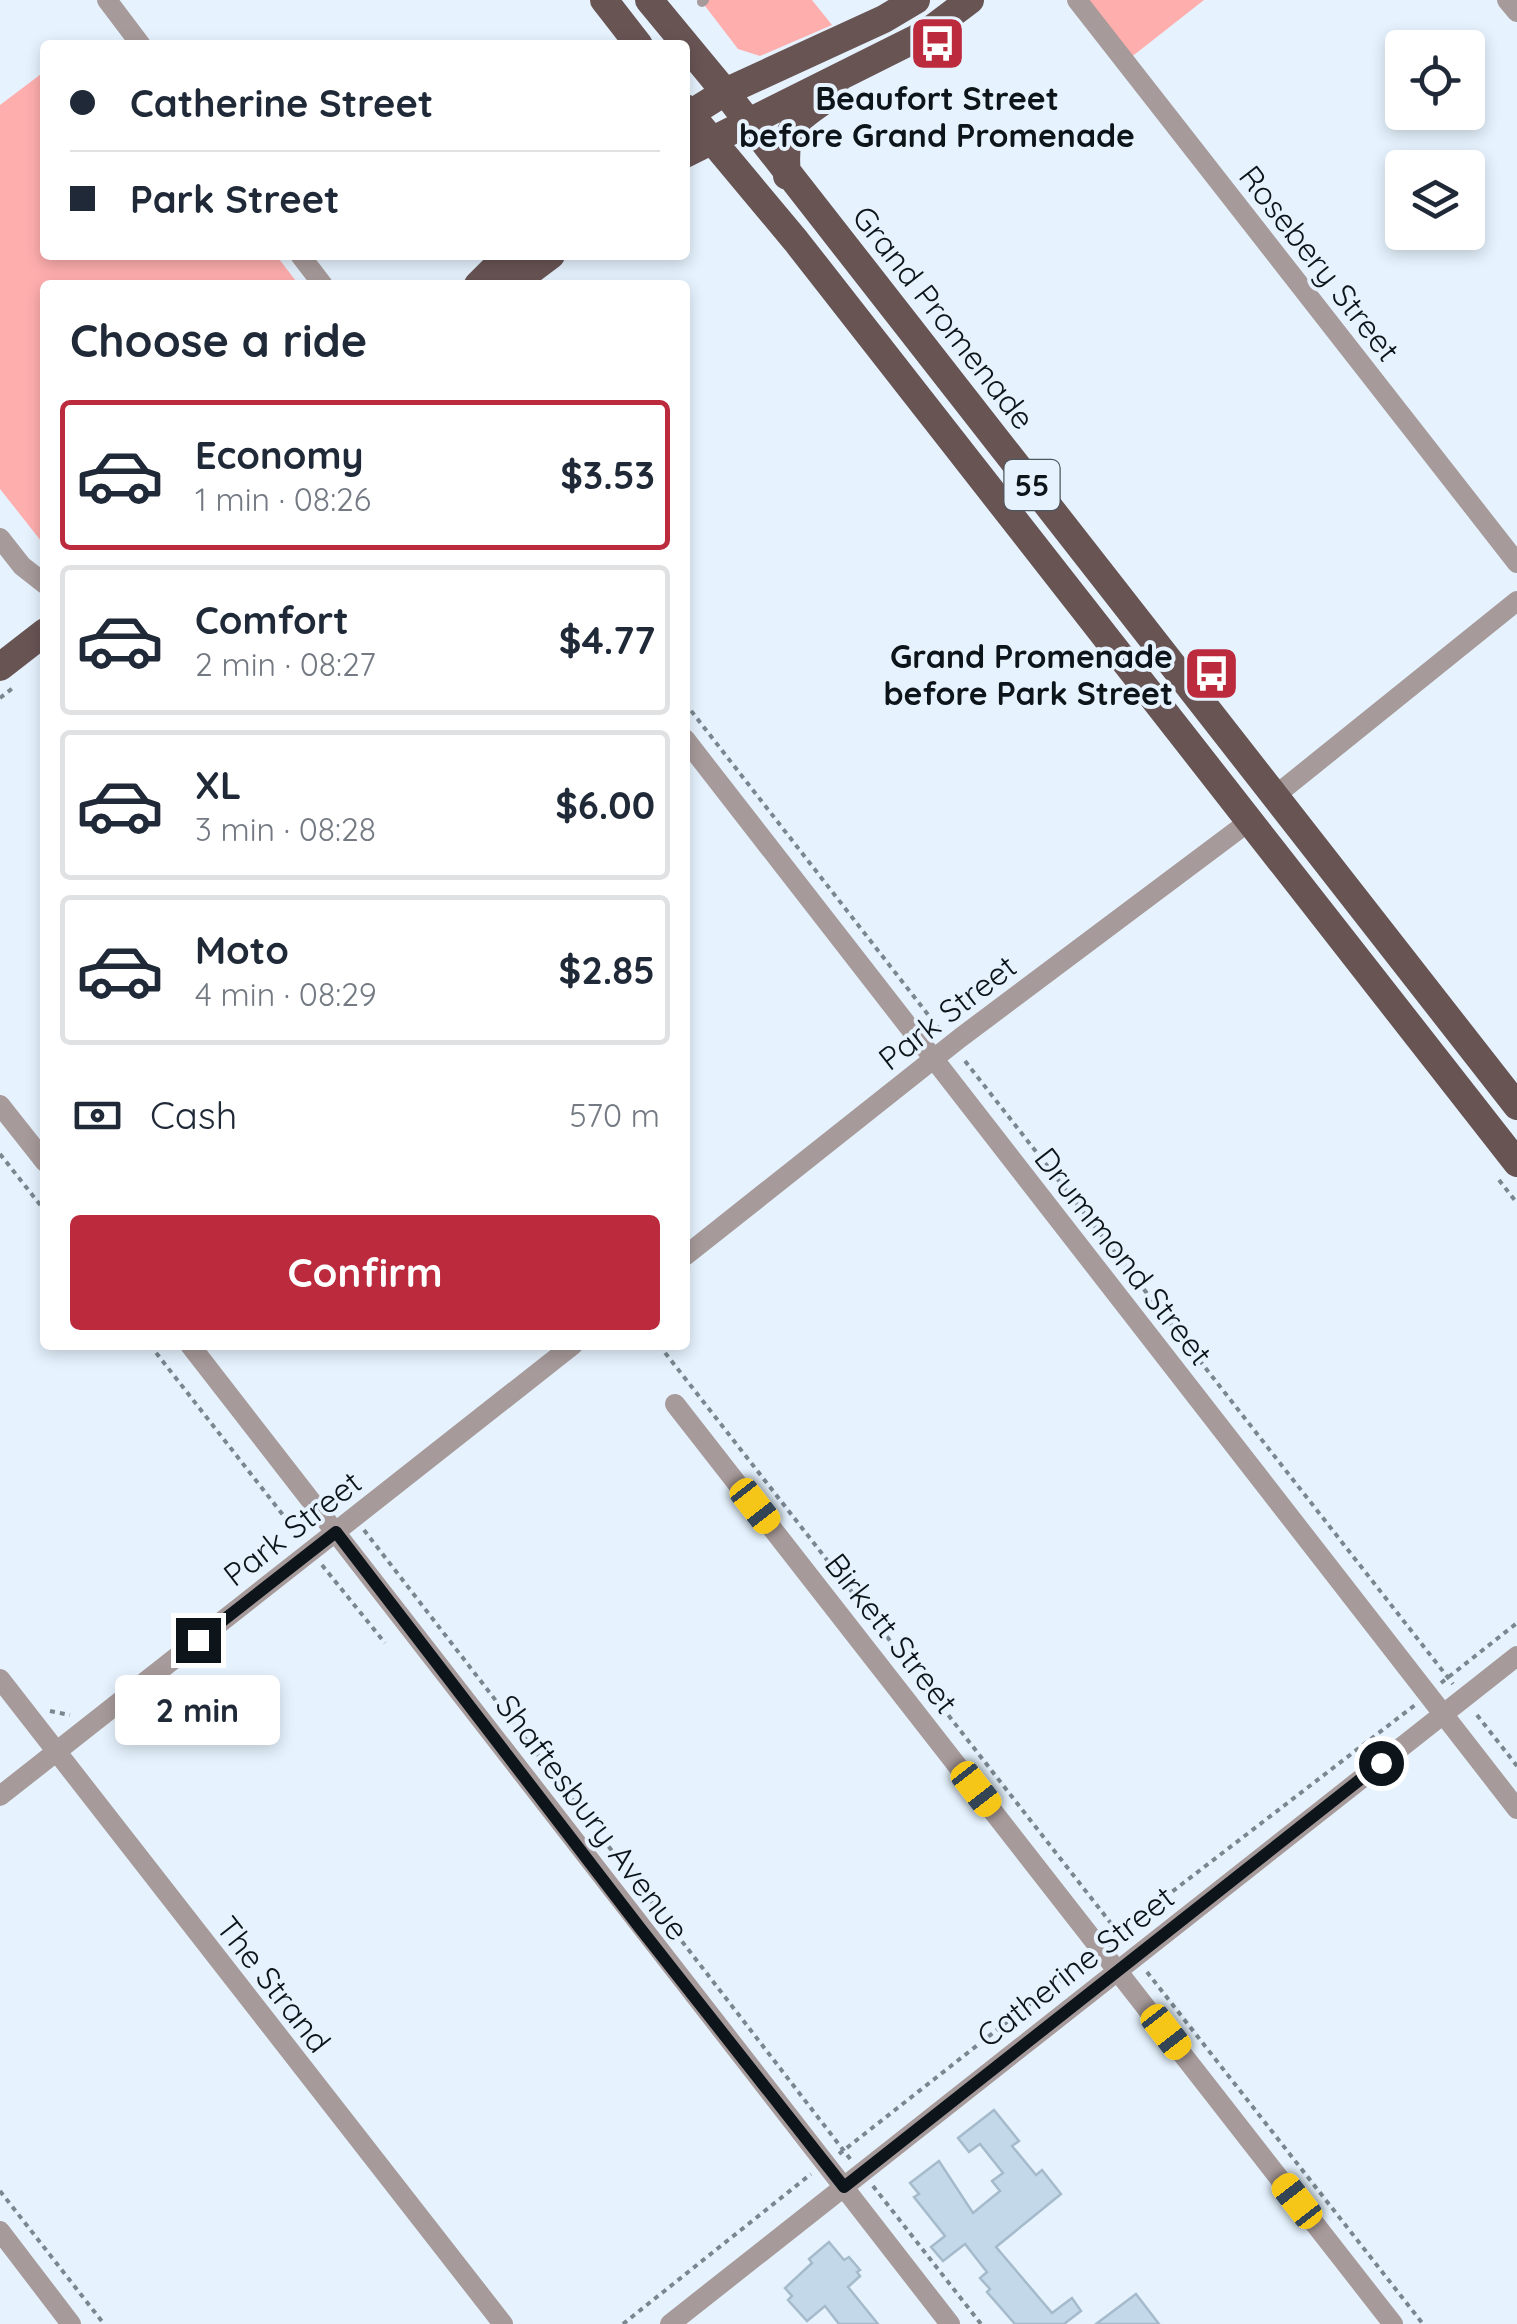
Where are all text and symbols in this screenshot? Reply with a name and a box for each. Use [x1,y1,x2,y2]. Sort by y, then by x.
bus stop icon: Beaufort Street before Grand Promenade [907,14,967,74]
map controls [1385,30,1485,250]
button: locate [1385,30,1485,130]
place label: Beaufort Street before Grand Promenade [739,78,1135,155]
text: Catherine Street [130,79,433,127]
button: layers [1385,150,1485,250]
street label: Rosebery Street [1231,157,1409,369]
text: Park Street [130,175,340,223]
street label: Grand Promenade [844,197,1044,437]
text: Choose a ride [70,312,367,368]
icon: car [75,430,165,520]
text: Economy [195,431,364,479]
text: $3.53 [560,451,655,499]
road number: 55 [1004,460,1060,510]
text: 1 min · 08:26 [195,479,371,519]
icon: car [75,595,165,685]
text: Comfort [195,596,349,644]
text: $4.77 [559,616,655,664]
place label: Grand Promenade before Park Street [883,636,1173,713]
text: 2 min · 08:27 [195,644,376,684]
bus stop icon: Grand Promenade before Park Street [1182,644,1242,704]
icon: car [75,760,165,850]
text: XL [195,761,241,809]
text: $6.00 [555,781,655,829]
text: 3 min · 08:28 [195,809,376,849]
icon: car [75,925,165,1015]
text: Moto [195,926,289,974]
text: $2.85 [559,946,655,994]
street label: Park Street [870,946,1024,1078]
text: 4 min · 08:29 [195,974,377,1014]
icon: cash [70,1088,125,1143]
text: Cash [150,1091,237,1139]
text: 570 m [569,1095,660,1135]
street label: Drummond Street [1027,1139,1221,1373]
button: Confirm [70,1215,660,1330]
street label: Park Street [215,1462,369,1594]
car [725,1473,785,1539]
street label: Birkett Street [817,1545,967,1721]
route end [176,1618,221,1663]
callout: 2 min [116,1675,280,1745]
street label: Shaftesbury Avenue [488,1686,698,1948]
text: 2 min [156,1690,239,1730]
route start [1359,1741,1404,1786]
car [946,1756,1006,1822]
street label: Catherine Street [968,1877,1182,2055]
street label: The Strand [208,1908,340,2060]
car [1136,1999,1196,2065]
car [1267,2168,1327,2234]

